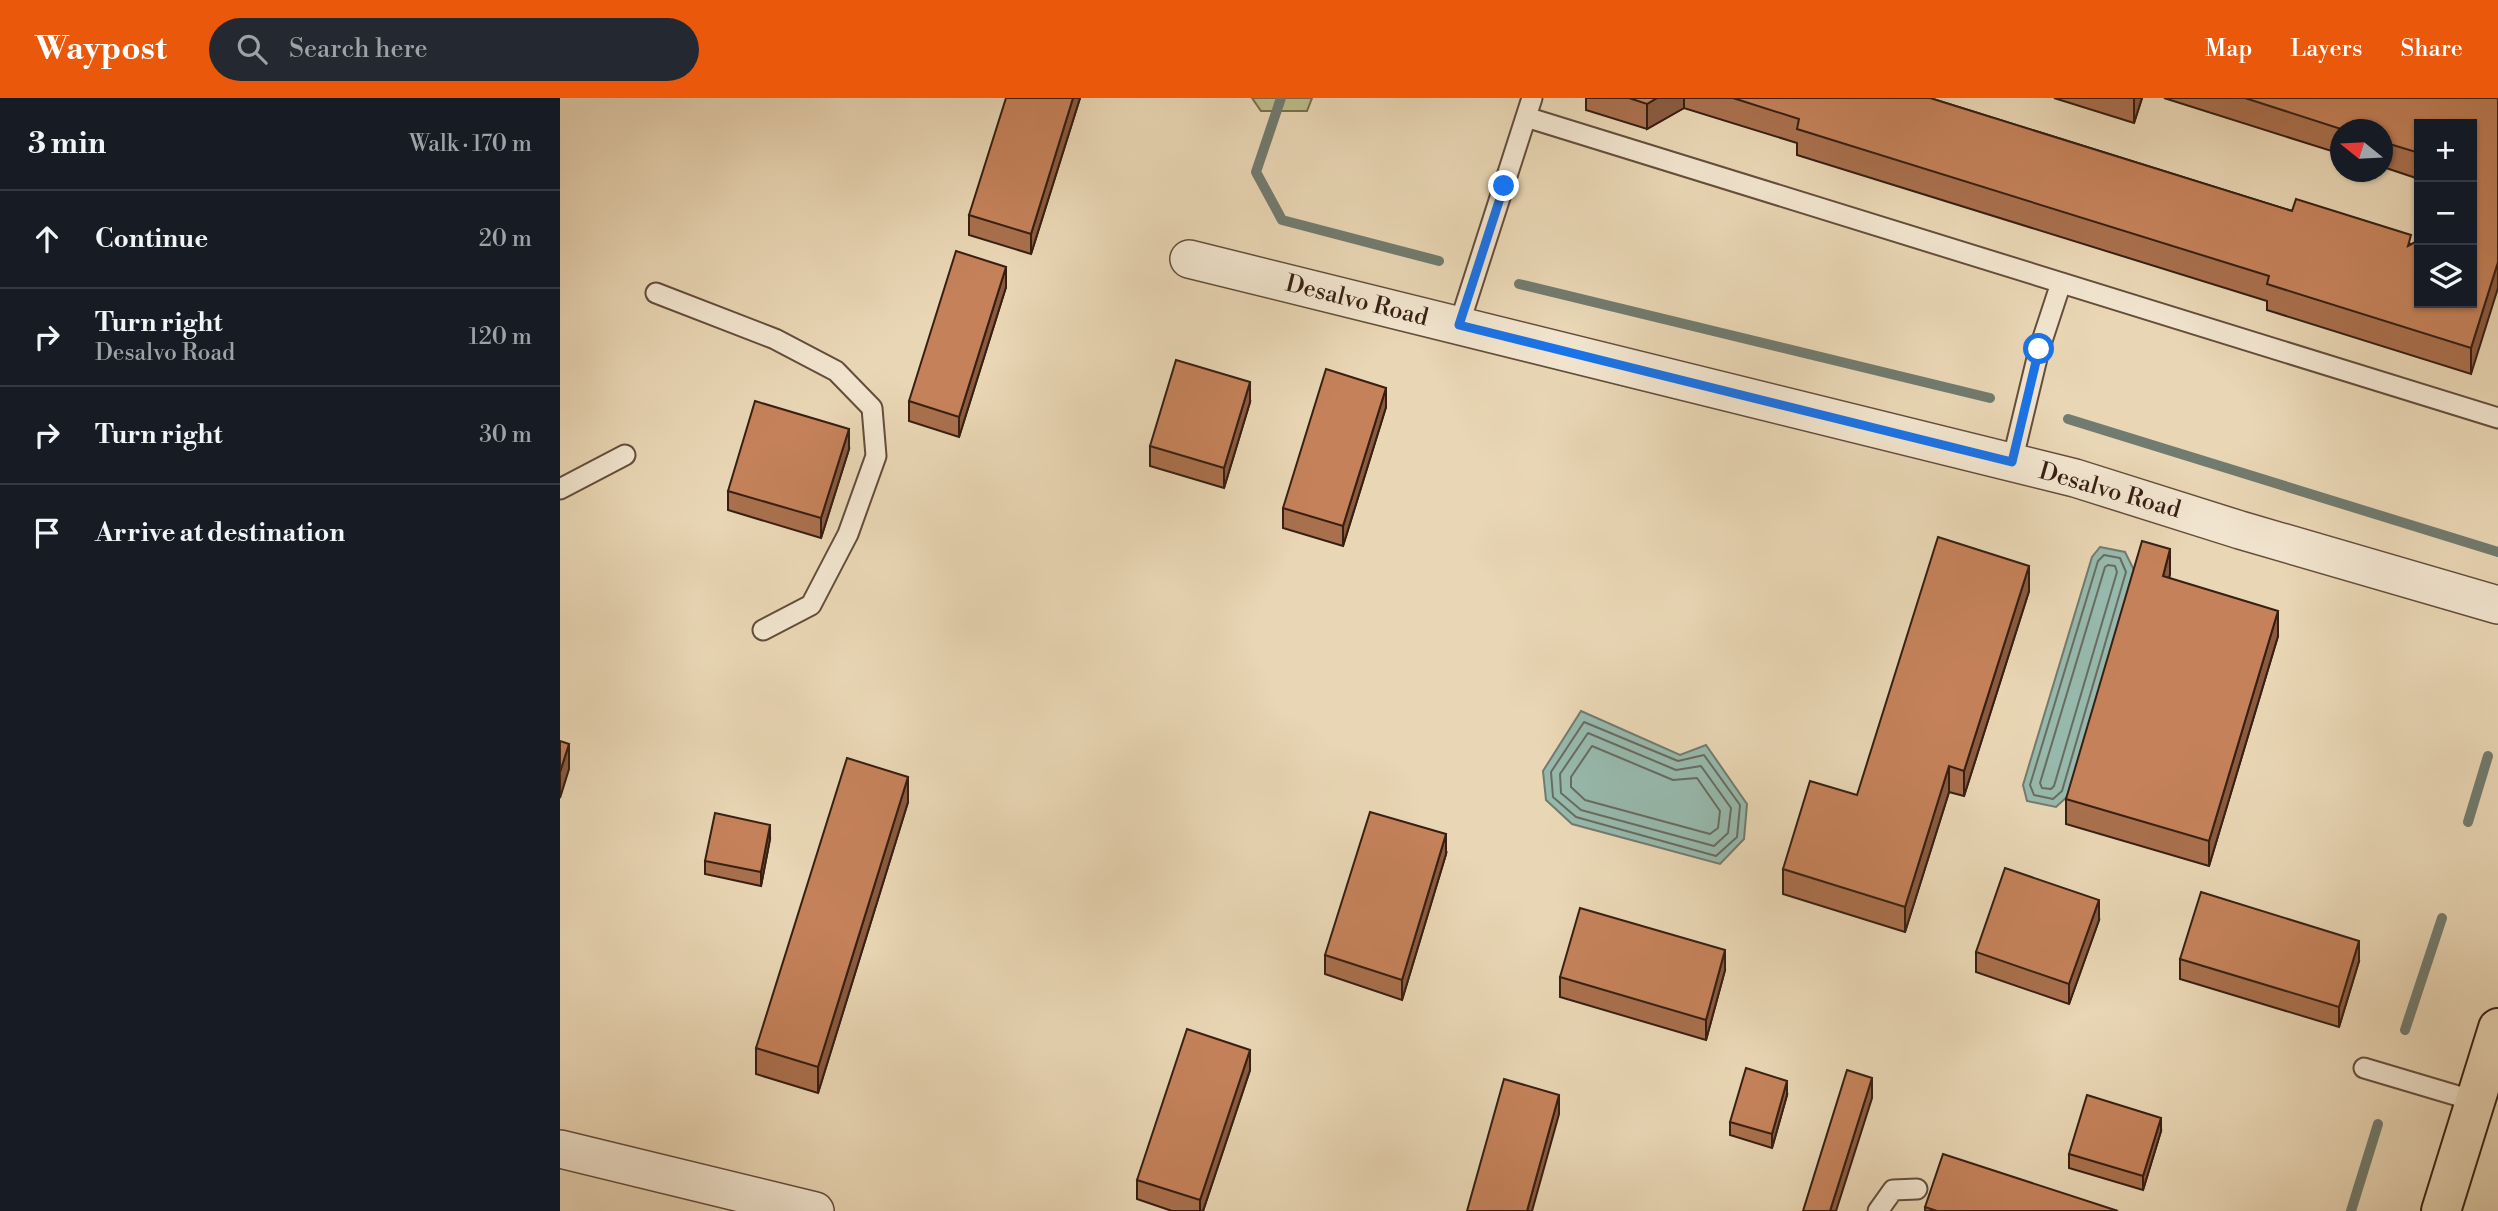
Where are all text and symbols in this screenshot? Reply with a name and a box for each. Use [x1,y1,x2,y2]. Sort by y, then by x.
search box [209,18,699,81]
text: Waypost [35,29,167,70]
icon: search [233,30,271,68]
text: Search here [289,33,428,65]
text: Map [2205,34,2252,64]
text: Layers [2290,34,2362,64]
text: Share [2400,34,2463,64]
north arrow [2330,119,2393,182]
map controls [2414,119,2477,308]
button: + [2414,119,2477,182]
text: 3 min [28,125,106,163]
text: Walk · 170 m [409,130,532,158]
route end [1488,170,1519,201]
button: − [2414,182,2477,245]
icon: ahead [28,220,66,258]
text: Continue [95,223,208,255]
text: 20 m [479,225,532,253]
button: layers [2414,245,2477,308]
street label: Desalvo Road [1282,269,1432,333]
text: Turn right [95,307,223,339]
icon: right [28,318,66,356]
text: 120 m [468,323,532,351]
route start [2023,333,2054,364]
text: Desalvo Road [95,339,235,367]
icon: right [28,416,66,454]
text: Turn right [95,419,223,451]
text: 30 m [479,421,532,449]
street label: Desalvo Road [2035,456,2184,526]
icon: arrive [28,514,66,552]
text: Arrive at destination [95,517,345,549]

